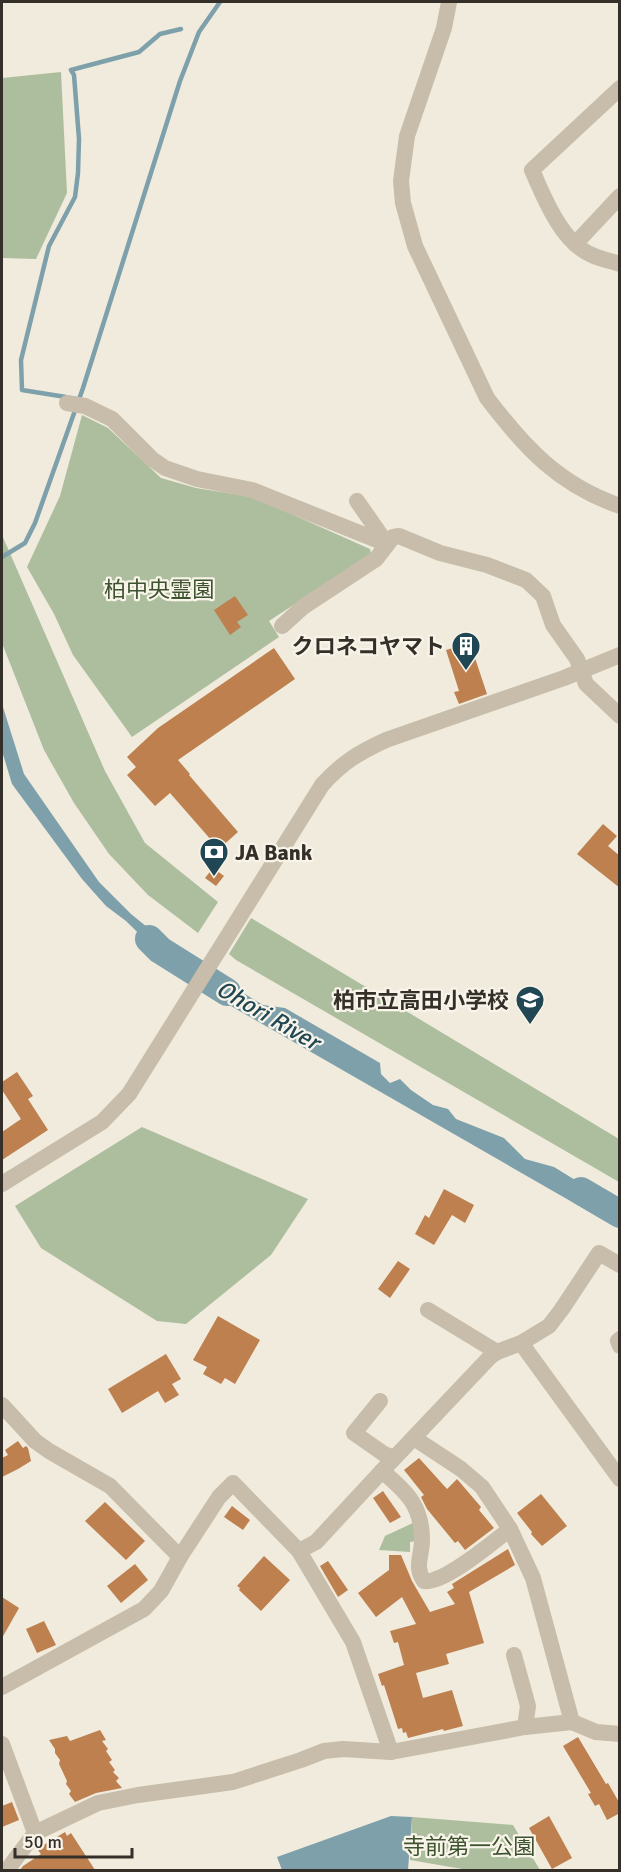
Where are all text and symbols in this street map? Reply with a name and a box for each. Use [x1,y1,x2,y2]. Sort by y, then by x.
park label: 柏中央霊園 [104,576,214,603]
building icon: クロネコヤマト [450,630,482,672]
place label: クロネコヤマト [291,633,445,660]
bank icon: JA Bank [198,836,230,878]
place label: JA Bank [235,839,313,866]
water label: Ohori River [211,973,328,1058]
school or university icon: 柏市立高田小学校 [514,984,546,1026]
place label: 柏市立高田小学校 [333,987,509,1014]
scale bar [15,1821,132,1859]
text: 50 m [24,1831,62,1853]
park label: 寺前第一公園 [403,1833,535,1860]

